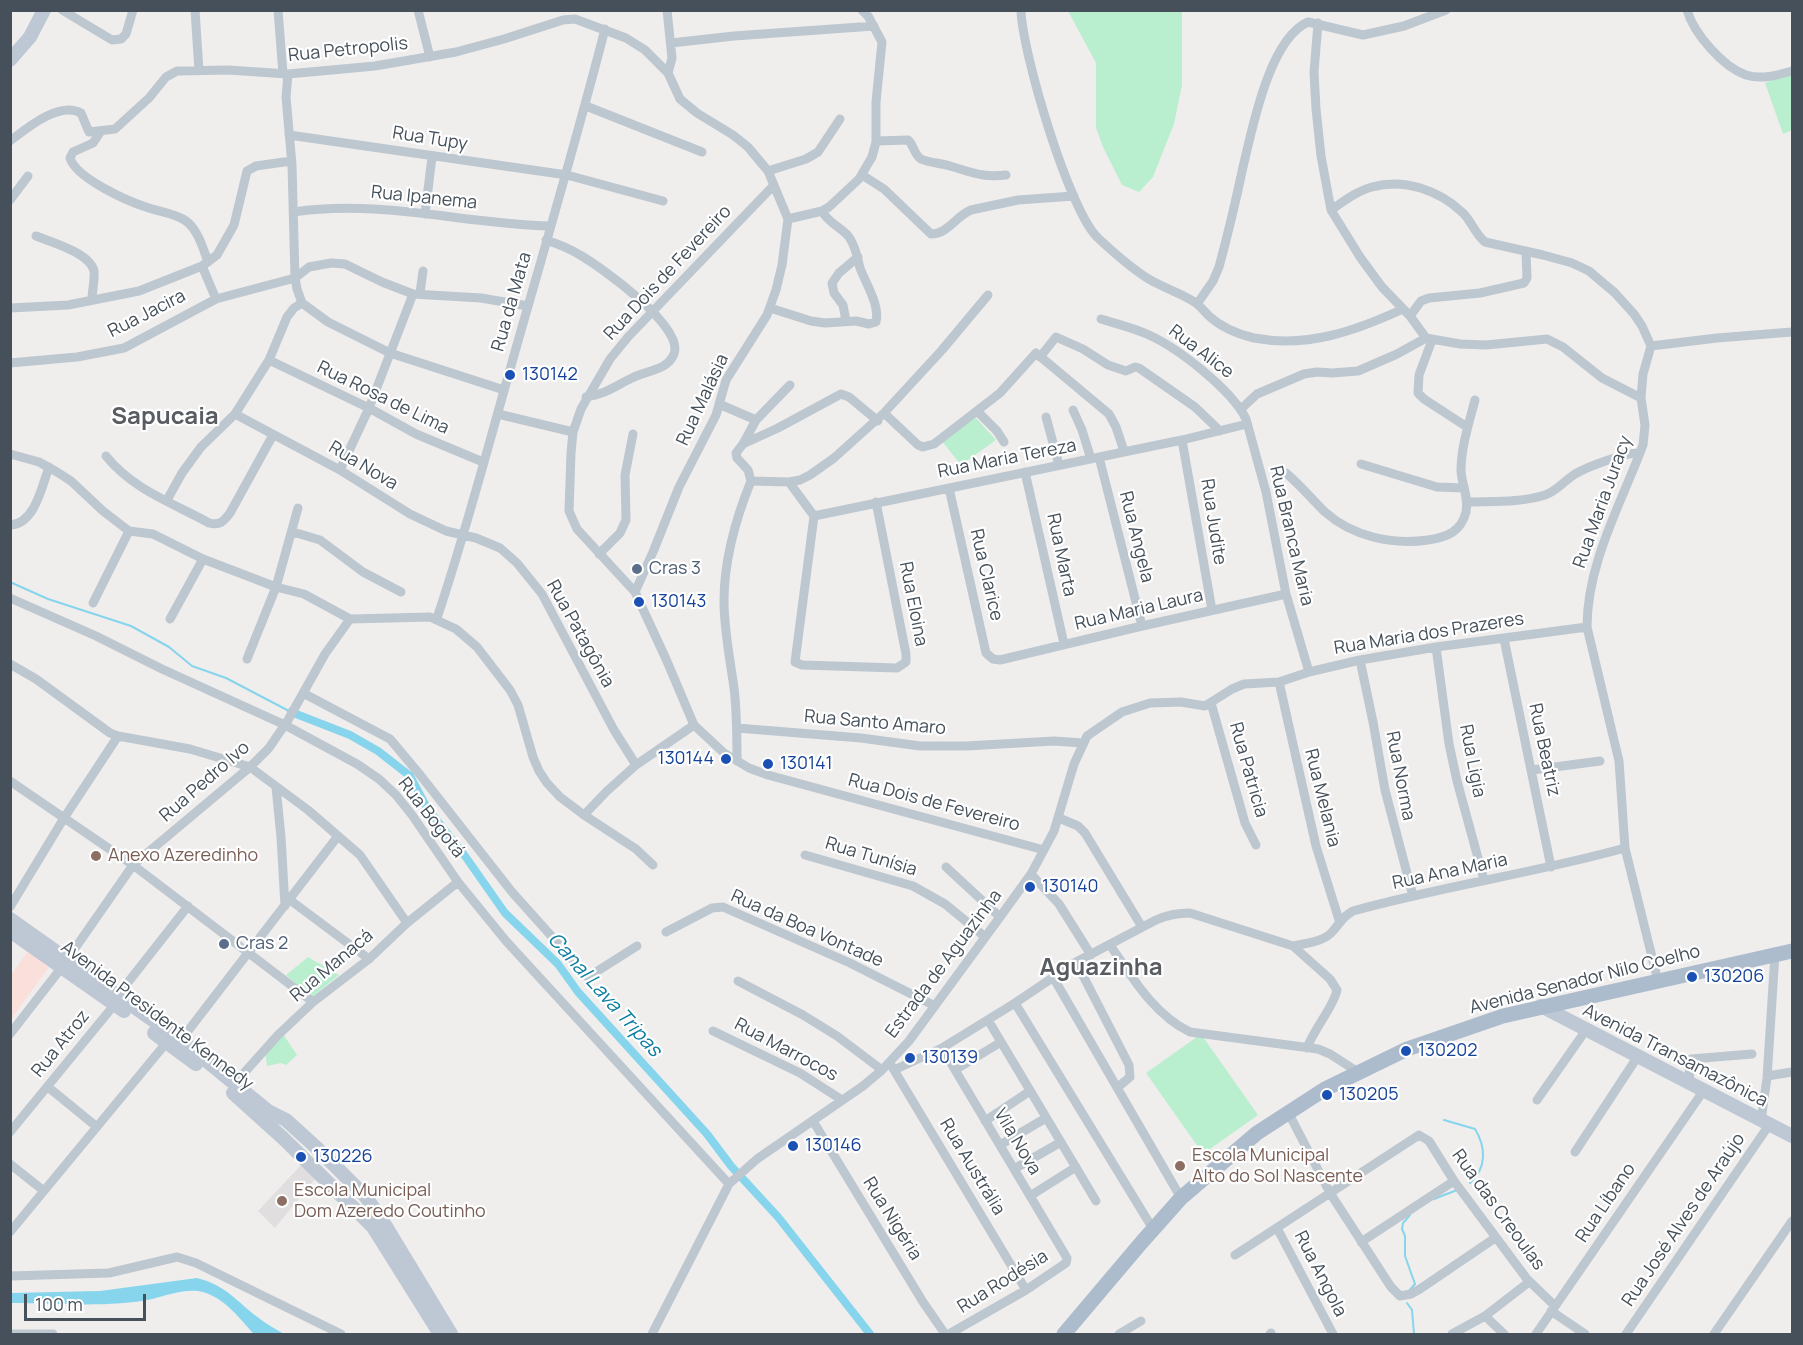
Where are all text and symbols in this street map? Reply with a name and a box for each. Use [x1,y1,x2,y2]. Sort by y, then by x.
street label: Rua Petropolis [287,33,409,67]
street label: Rua Tupy [391,122,469,156]
street label: Rua Ipanema [370,182,478,214]
street label: Rua Dois de Fevereiro [600,201,736,345]
street label: Rua da Mata [488,250,536,354]
street label: Rua Jacira [105,285,189,343]
street label: Rua Alice [1164,321,1238,383]
street label: Rua Malásia [672,351,734,449]
street label: Rua Rosa de Lima [314,357,452,439]
place label: 130142 [522,364,578,386]
marker: 130142 [503,368,517,382]
district label: Sapucaia [111,403,219,431]
street label: Rua Maria Juracy [1569,433,1637,571]
street label: Rua Maria Tereza [936,435,1078,483]
street label: Rua Nova [325,437,401,495]
street label: Rua Branca Maria [1264,464,1318,608]
street label: Rua Judite [1196,477,1230,567]
street label: Rua Angela [1114,489,1158,585]
street label: Rua Marta [1042,511,1080,599]
street label: Rua Clarice [965,527,1007,623]
place label: Cras 3 [649,558,701,580]
street label: Rua Eloina [894,560,932,648]
marker: Cras 3 [630,562,644,576]
street label: Rua Patagônia [542,577,618,691]
street label: Rua Maria Laura [1073,585,1205,635]
place label: 130143 [651,591,707,613]
marker: 130143 [632,595,646,609]
street label: Rua Maria dos Prazeres [1333,608,1525,660]
street label: Rua Beatriz [1524,702,1564,798]
street label: Rua Santo Amaro [803,706,947,740]
street label: Rua Patricia [1224,720,1272,820]
street label: Rua Ligia [1454,723,1490,799]
street label: Rua Norma [1381,730,1419,822]
street label: Rua Pedro Ivo [156,737,254,827]
street label: Rua Melania [1299,747,1345,849]
place label: 130144 [658,748,714,770]
marker: 130144 [719,752,733,766]
place label: 130141 [780,753,833,775]
marker: 130141 [761,757,775,771]
street label: Rua Dois de Fevereiro [846,770,1022,836]
street label: Rua Bogotá [393,774,469,862]
street label: Rua Tunísia [823,833,919,881]
place label: Anexo Azeredinho [108,845,258,867]
marker: Anexo Azeredinho [89,849,103,863]
street label: Rua Ana Maria [1390,849,1510,895]
place label: 130140 [1042,876,1099,898]
marker: 130140 [1023,880,1037,894]
street label: Rua da Boa Vontade [727,886,887,972]
street label: Estrada de Aguazinha [881,886,1007,1042]
street label: Rua Manacá [286,925,378,1007]
water label: Canal Lava Tripas [542,928,666,1062]
place label: Cras 2 [236,933,288,955]
street label: Avenida Presidente Kennedy [57,937,257,1095]
marker: Cras 2 [217,937,231,951]
street label: Avenida Senador Nilo Coelho [1467,941,1703,1019]
district label: Aguazinha [1039,954,1163,982]
place label: 130206 [1704,966,1764,988]
marker: 130206 [1685,970,1699,984]
street label: Avenida Transamazônica [1579,1000,1771,1112]
street label: Rua Atroz [27,1006,95,1082]
street label: Rua Marrocos [731,1014,841,1086]
place label: 130202 [1418,1040,1477,1062]
marker: 130202 [1399,1044,1413,1058]
place label: 130139 [922,1047,978,1069]
marker: 130139 [903,1051,917,1065]
place label: 130205 [1339,1084,1399,1106]
marker: 130205 [1320,1088,1334,1102]
street label: Vila Nova [989,1105,1045,1179]
street label: Rua Austrália [935,1115,1009,1219]
street label: Rua José Alves de Araújo [1618,1129,1750,1311]
place label: 130146 [805,1135,862,1157]
marker: 130146 [786,1139,800,1153]
place label: Escola Municipal Alto do Sol Nascente [1192,1145,1363,1188]
street label: Rua das Creoulas [1447,1145,1549,1275]
place label: 130226 [313,1146,373,1168]
marker: 130226 [294,1150,308,1164]
marker: Escola Municipal Alto do Sol Nascente [1173,1159,1187,1173]
street label: Rua Líbano [1572,1159,1640,1247]
street label: Rua Nigéria [858,1173,926,1265]
place label: Escola Municipal Dom Azeredo Coutinho [294,1180,486,1222]
marker: Escola Municipal Dom Azeredo Coutinho [275,1194,289,1208]
street label: Rua Angola [1289,1228,1351,1320]
street label: Rua Rodésia [954,1246,1052,1318]
scale bar [27,1282,148,1320]
text: 100 m [35,1292,83,1316]

